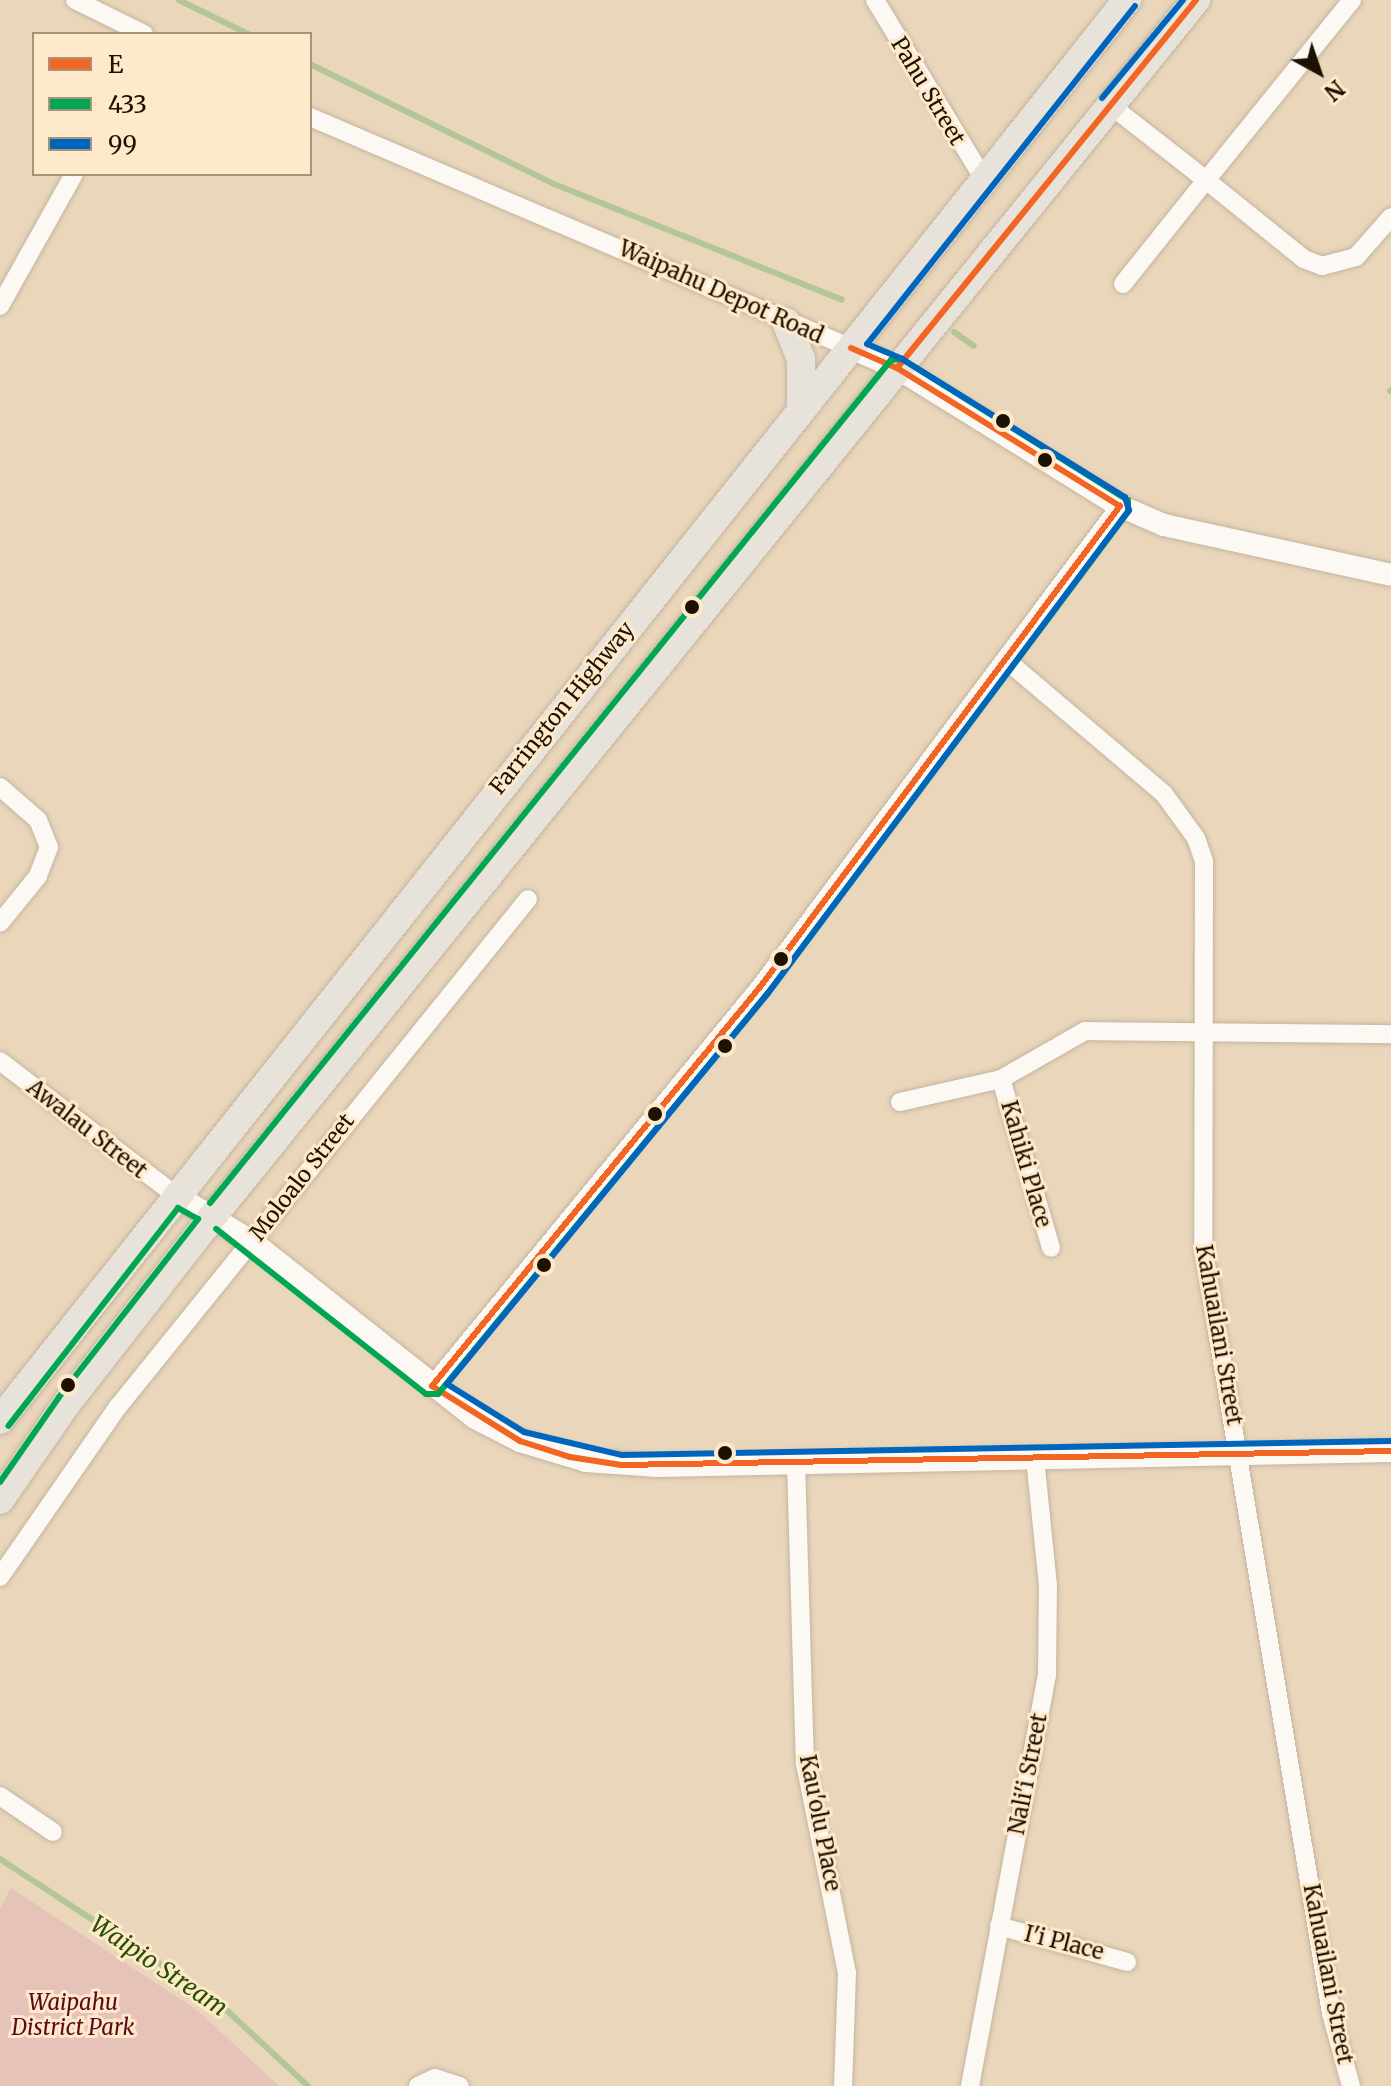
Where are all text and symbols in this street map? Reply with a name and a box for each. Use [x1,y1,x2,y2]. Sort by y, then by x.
legend [32,32,312,176]
street label: Pahu Street [885,32,971,150]
north arrow [1279,32,1359,112]
text: E [108,49,123,80]
text: N [1319,74,1350,107]
text: 433 [108,89,147,120]
text: 99 [108,129,137,160]
street label: Waipahu Depot Road [615,235,827,349]
unlabelled marker [995,413,1011,429]
unlabelled marker [1037,452,1053,468]
unlabelled marker [684,599,700,615]
street label: Farrington Highway [484,616,640,800]
unlabelled marker [773,951,789,967]
unlabelled marker [717,1038,733,1054]
street label: Awalau Street [22,1074,152,1184]
street label: Kahiki Place [995,1098,1057,1230]
unlabelled marker [647,1106,663,1122]
street label: Moloalo Street [244,1108,360,1246]
street label: Kahuailani Street [1190,1243,1248,1427]
unlabelled marker [536,1257,552,1273]
unlabelled marker [60,1377,76,1393]
unlabelled marker [717,1445,733,1461]
street label: Nali'i Street [1003,1711,1053,1837]
street label: Kau'olu Place [794,1753,846,1893]
street label: Kahuailani Street [1298,1882,1358,2066]
water label: Waipio Stream [85,1910,233,2022]
street label: I'i Place [1022,1920,1106,1966]
park label: Waipahu District Park [12,1989,134,2040]

